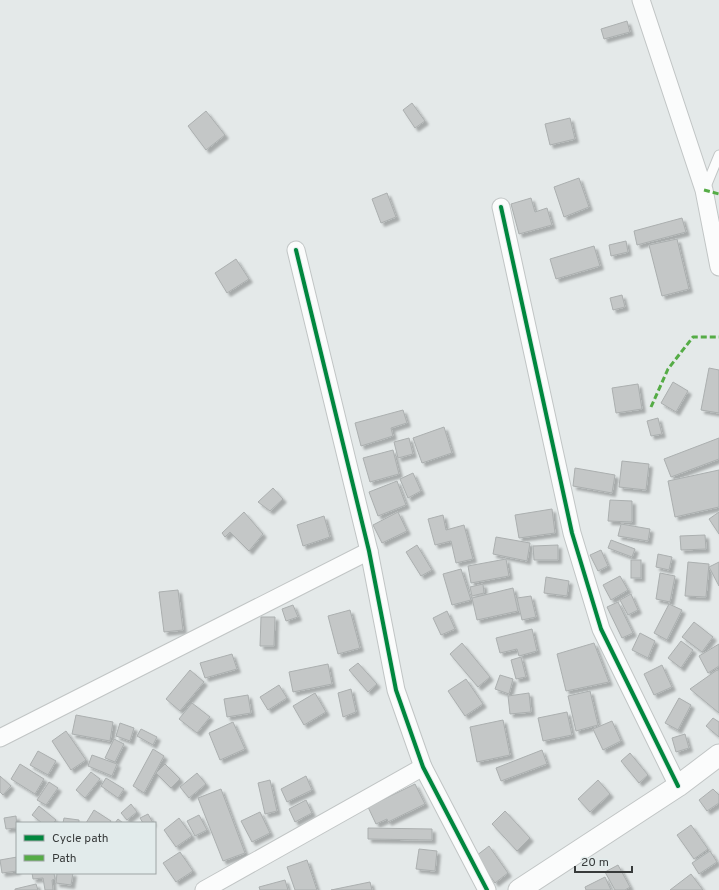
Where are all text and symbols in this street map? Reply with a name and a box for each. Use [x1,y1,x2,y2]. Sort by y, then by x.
legend [16,822,156,874]
text: Cycle path [52,831,109,847]
scale bar [575,848,632,874]
text: Path [52,851,77,867]
text: 20 m [581,855,609,871]

